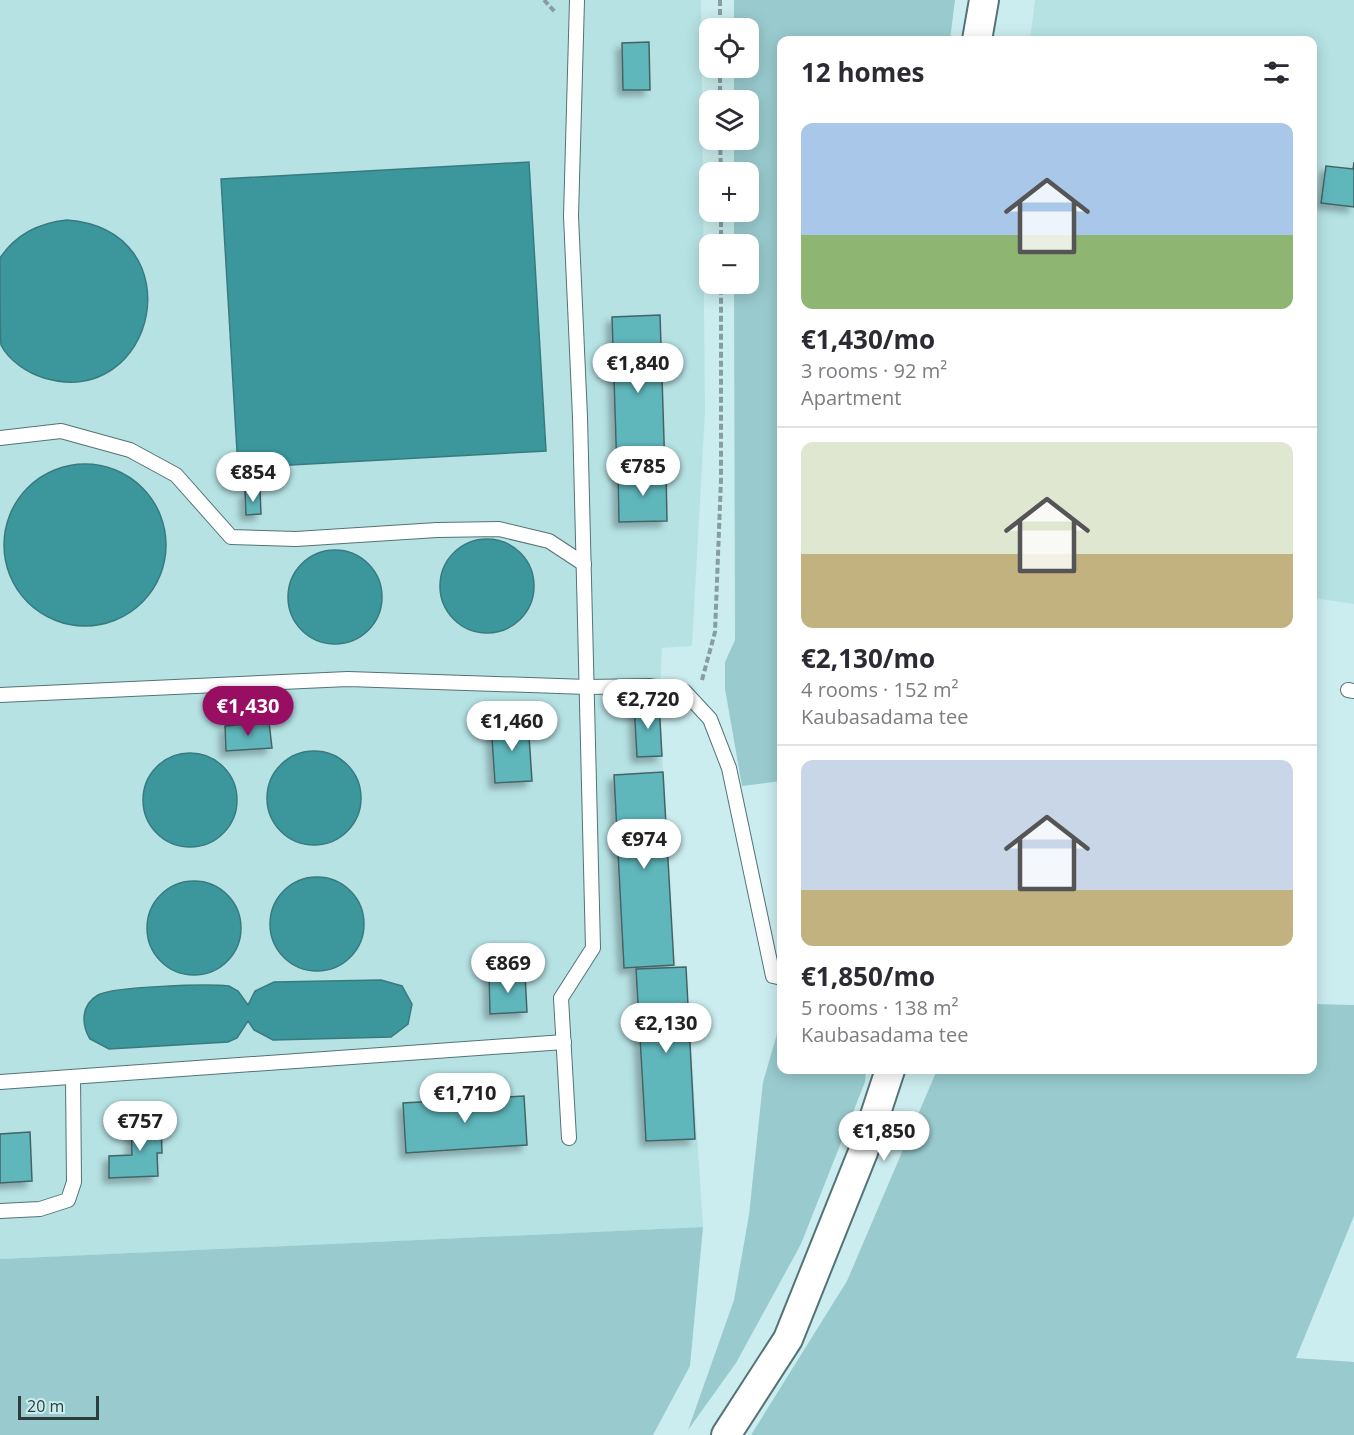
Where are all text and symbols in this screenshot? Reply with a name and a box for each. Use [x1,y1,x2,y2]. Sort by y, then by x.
map controls [699,18,759,294]
button: locate [699,18,759,78]
text: 12 homes [801,54,925,90]
icon: filters [1260,56,1293,89]
button: layers [699,90,759,150]
button: + [699,162,759,222]
icon: home [993,162,1101,270]
button: − [699,234,759,294]
text: €1,430/mo [801,321,935,357]
pin: €1,840 [589,343,687,394]
text: €1,840 [607,349,669,376]
text: 3 rooms · 92 m² [801,357,947,384]
text: Apartment [801,384,901,411]
pin: €785 [607,446,679,497]
pin: €854 [217,452,289,503]
text: €785 [620,452,666,479]
text: €854 [230,458,276,485]
icon: home [993,481,1101,589]
text: €2,130/mo [801,640,935,676]
text: 4 rooms · 152 m² [801,676,959,703]
pin: €2,720 [599,679,697,730]
text: €2,720 [617,685,679,712]
pin: €1,430 [199,686,297,737]
text: €1,430 [217,692,279,719]
pin: €1,460 [463,701,561,752]
text: Kaubasadama tee [801,703,968,730]
text: €1,460 [481,707,543,734]
icon: home [993,799,1101,907]
pin: €974 [608,819,680,870]
text: €974 [621,825,667,852]
pin: €869 [472,943,544,994]
text: €869 [485,949,531,976]
text: €1,850/mo [801,958,935,994]
text: 5 rooms · 138 m² [801,994,959,1021]
pin: €2,130 [617,1003,715,1054]
text: €2,130 [635,1009,697,1036]
text: Kaubasadama tee [801,1021,968,1048]
pin: €1,710 [416,1073,514,1124]
text: €1,710 [434,1079,496,1106]
pin: €757 [104,1101,176,1152]
text: €757 [117,1107,163,1134]
pin: €1,850 [835,1111,933,1162]
text: €1,850 [853,1117,915,1144]
scale bar [18,1393,99,1420]
text: 20 m [27,1395,64,1417]

